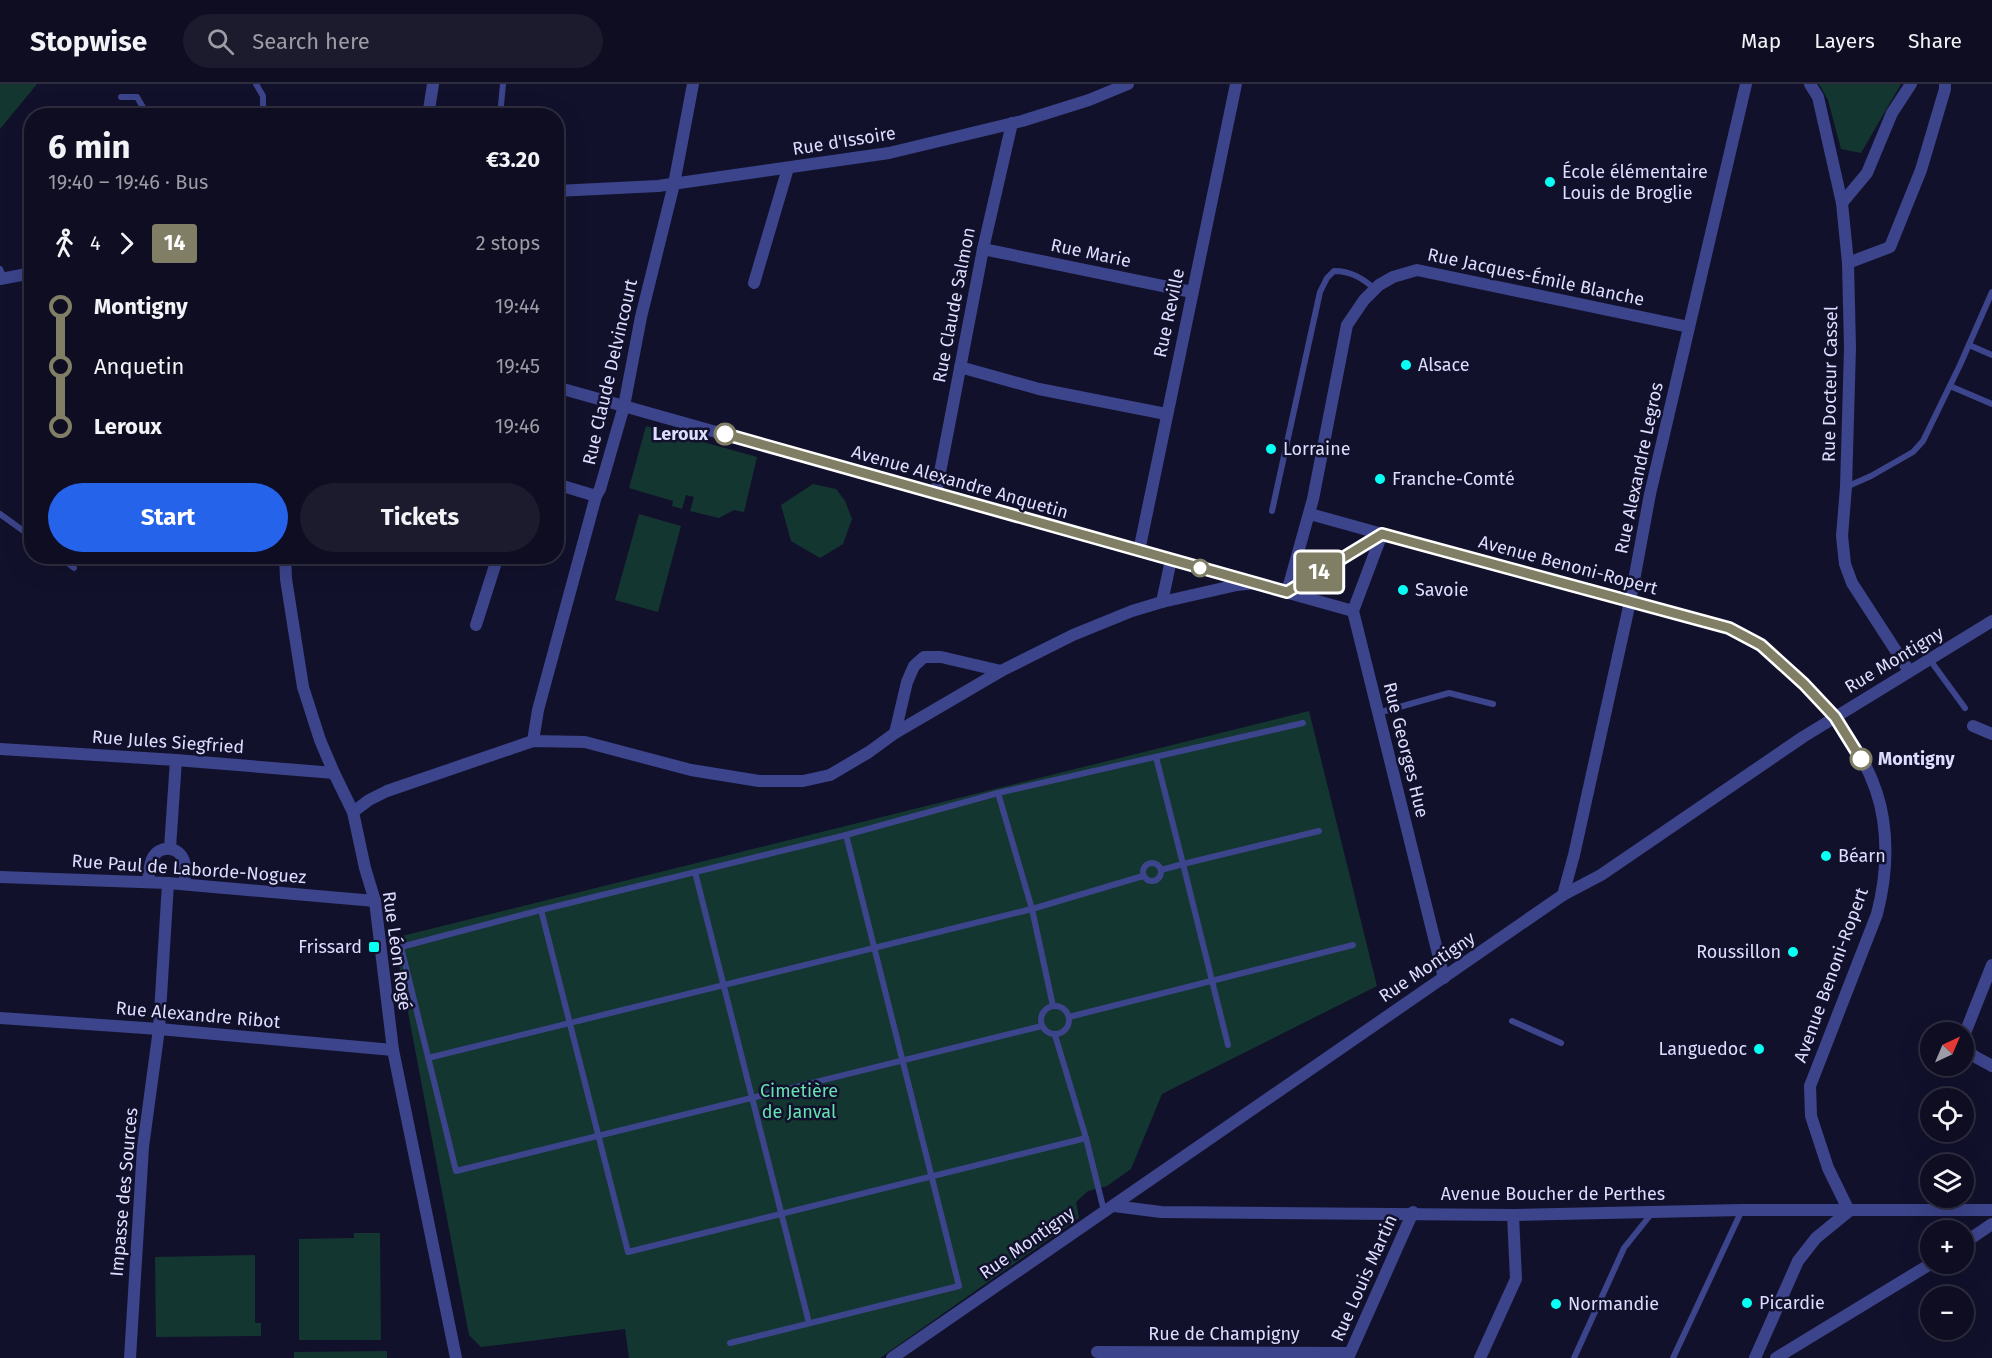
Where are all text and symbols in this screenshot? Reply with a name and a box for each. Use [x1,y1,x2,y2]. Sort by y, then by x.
search box [183,14,603,68]
text: Stopwise [30,25,147,58]
icon: search [204,25,237,58]
text: Search here [252,28,370,55]
text: Map [1741,28,1781,54]
text: Layers [1814,28,1875,54]
text: Share [1908,28,1962,54]
street label: Rue d'Issoire [791,122,897,160]
text: 6 min [48,127,131,167]
text: €3.20 [486,146,540,173]
place label: École élémentaire Louis de Broglie [1562,160,1708,204]
text: 19:40 – 19:46 · Bus [48,170,208,194]
marker: École élémentaire Louis de Broglie [1543,175,1557,189]
street label: Rue Claude Salmon [928,225,980,385]
icon: walk [48,227,81,260]
icon: forward [110,227,143,260]
text: 14 [164,230,185,256]
text: 4 [90,231,101,255]
text: 2 stops [476,231,540,255]
street label: Rue Marie [1049,234,1133,272]
street label: Rue Jacques-Émile Blanche [1426,242,1647,311]
street label: Rue Reville [1149,266,1189,360]
street label: Rue Claude Delvincourt [578,276,642,467]
text: Montigny [94,293,188,320]
text: 19:44 [495,294,540,318]
street label: Rue Docteur Cassel [1818,306,1842,462]
text: Anquetin [94,353,185,380]
text: 19:45 [496,354,540,378]
place label: Alsace [1418,354,1470,376]
marker: Alsace [1399,358,1413,372]
street label: Rue Alexandre Legros [1610,380,1668,556]
text: Leroux [94,413,162,440]
text: 19:46 [495,414,540,438]
place label: Leroux [653,423,709,445]
marker: Leroux [714,423,736,445]
place label: Lorraine [1283,438,1351,460]
street label: Avenue Alexandre Anquetin [849,441,1071,523]
marker: Lorraine [1264,442,1278,456]
place label: Franche-Comté [1392,468,1515,490]
marker: Franche-Comté [1373,472,1387,486]
button: Start [48,483,288,552]
button: Tickets [300,483,540,552]
street label: Avenue Benoni-Ropert [1476,531,1660,600]
line badge: 14 [1292,552,1346,592]
unlabelled marker [1191,559,1209,577]
text: 14 [1308,559,1330,585]
place label: Savoie [1415,579,1469,601]
marker: Savoie [1396,583,1410,597]
street label: Rue Montigny [1841,622,1947,698]
street label: Rue Georges Hue [1379,680,1433,820]
street label: Rue Jules Siegfried [91,726,245,758]
marker: Montigny [1850,748,1872,770]
place label: Montigny [1878,748,1955,770]
place label: Béarn [1838,845,1886,867]
marker: Béarn [1819,849,1833,863]
street label: Rue Paul de Laborde-Noguez [71,850,307,888]
street label: Avenue Benoni-Ropert [1789,884,1873,1065]
street label: Rue Léon Rogé [378,890,416,1012]
street label: Rue Montigny [1375,927,1479,1007]
place label: Frissard [298,936,362,958]
marker: Frissard [367,940,381,954]
place label: Roussillon [1696,941,1781,963]
marker: Roussillon [1786,945,1800,959]
street label: Rue Alexandre Ribot [115,997,282,1033]
north arrow [1920,1022,1974,1076]
map controls [1920,1022,1974,1340]
place label: Languedoc [1659,1038,1747,1060]
marker: Languedoc [1752,1042,1766,1056]
park label: Cimetière de Janval [760,1080,838,1123]
button: locate [1920,1088,1974,1142]
street label: Impasse des Sources [106,1107,142,1277]
button: layers [1920,1154,1974,1208]
street label: Avenue Boucher de Perthes [1441,1183,1665,1205]
street label: Rue Montigny [975,1202,1079,1284]
street label: Rue Louis Martin [1326,1211,1402,1345]
button: + [1920,1220,1974,1274]
button: − [1920,1286,1974,1340]
place label: Picardie [1759,1292,1825,1314]
place label: Normandie [1568,1293,1659,1315]
marker: Picardie [1740,1296,1754,1310]
marker: Normandie [1549,1297,1563,1311]
street label: Rue de Champigny [1148,1323,1300,1345]

